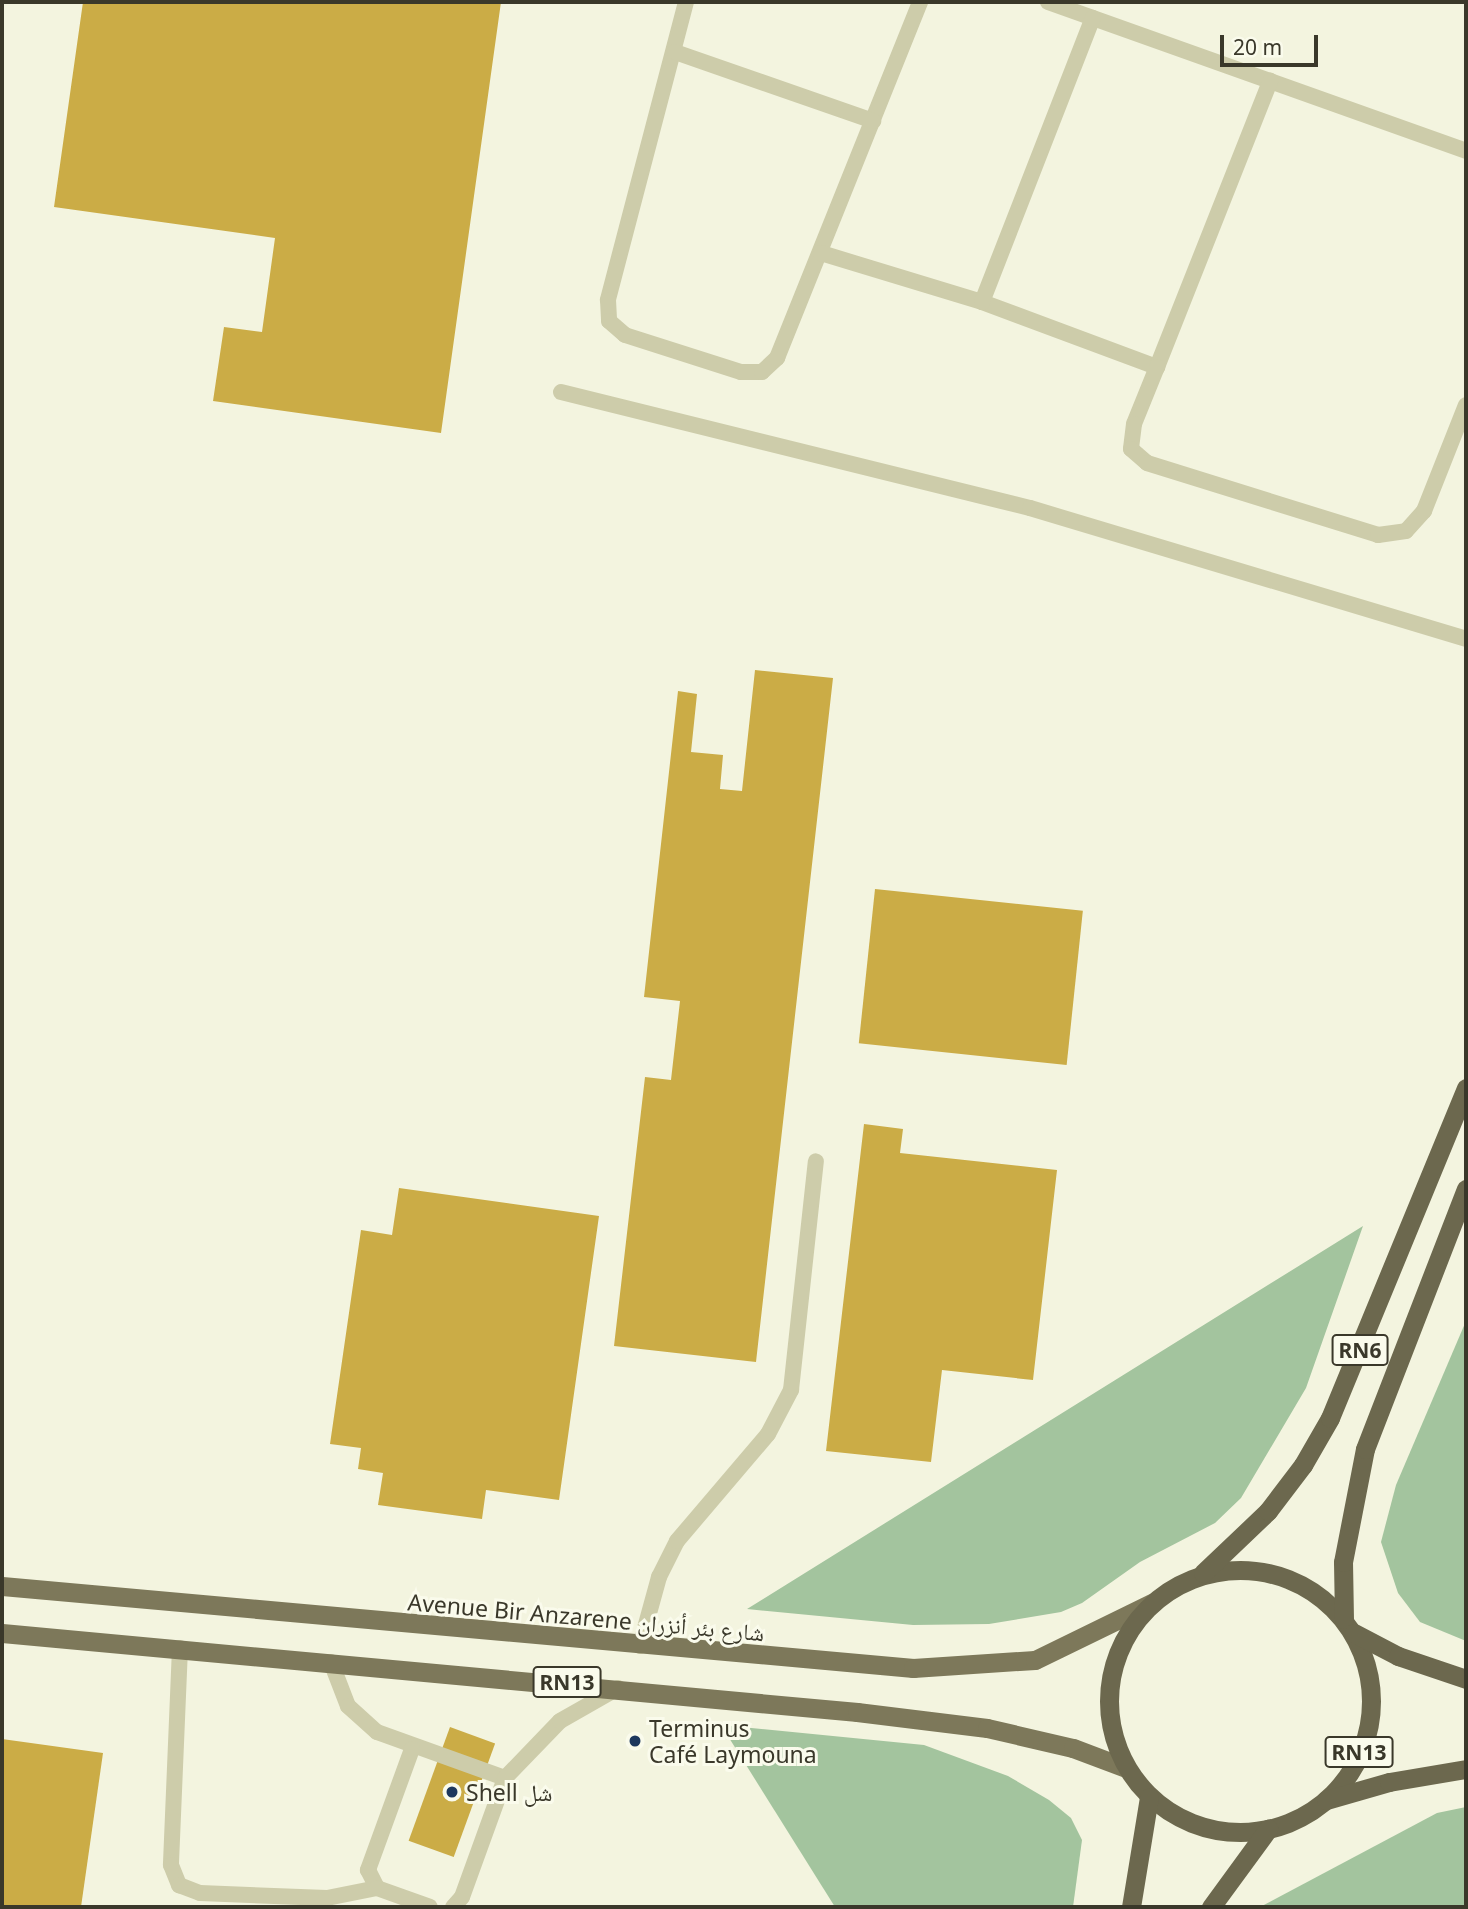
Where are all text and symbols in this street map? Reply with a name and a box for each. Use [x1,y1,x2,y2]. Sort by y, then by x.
scale bar [1223,21,1321,65]
text: 20 m [1233,33,1282,61]
road number: RN6 [1330,1332,1390,1368]
street label: Avenue Bir Anzarene شارع بئر أنزران [407,1588,765,1646]
road number: RN13 [532,1664,602,1700]
place label: Terminus Café Laymouna [649,1714,817,1768]
marker: Terminus Café Laymouna [627,1733,643,1749]
road number: RN13 [1324,1734,1394,1770]
place label: Shell شل [466,1778,552,1806]
marker: Shell شل [444,1784,460,1800]

